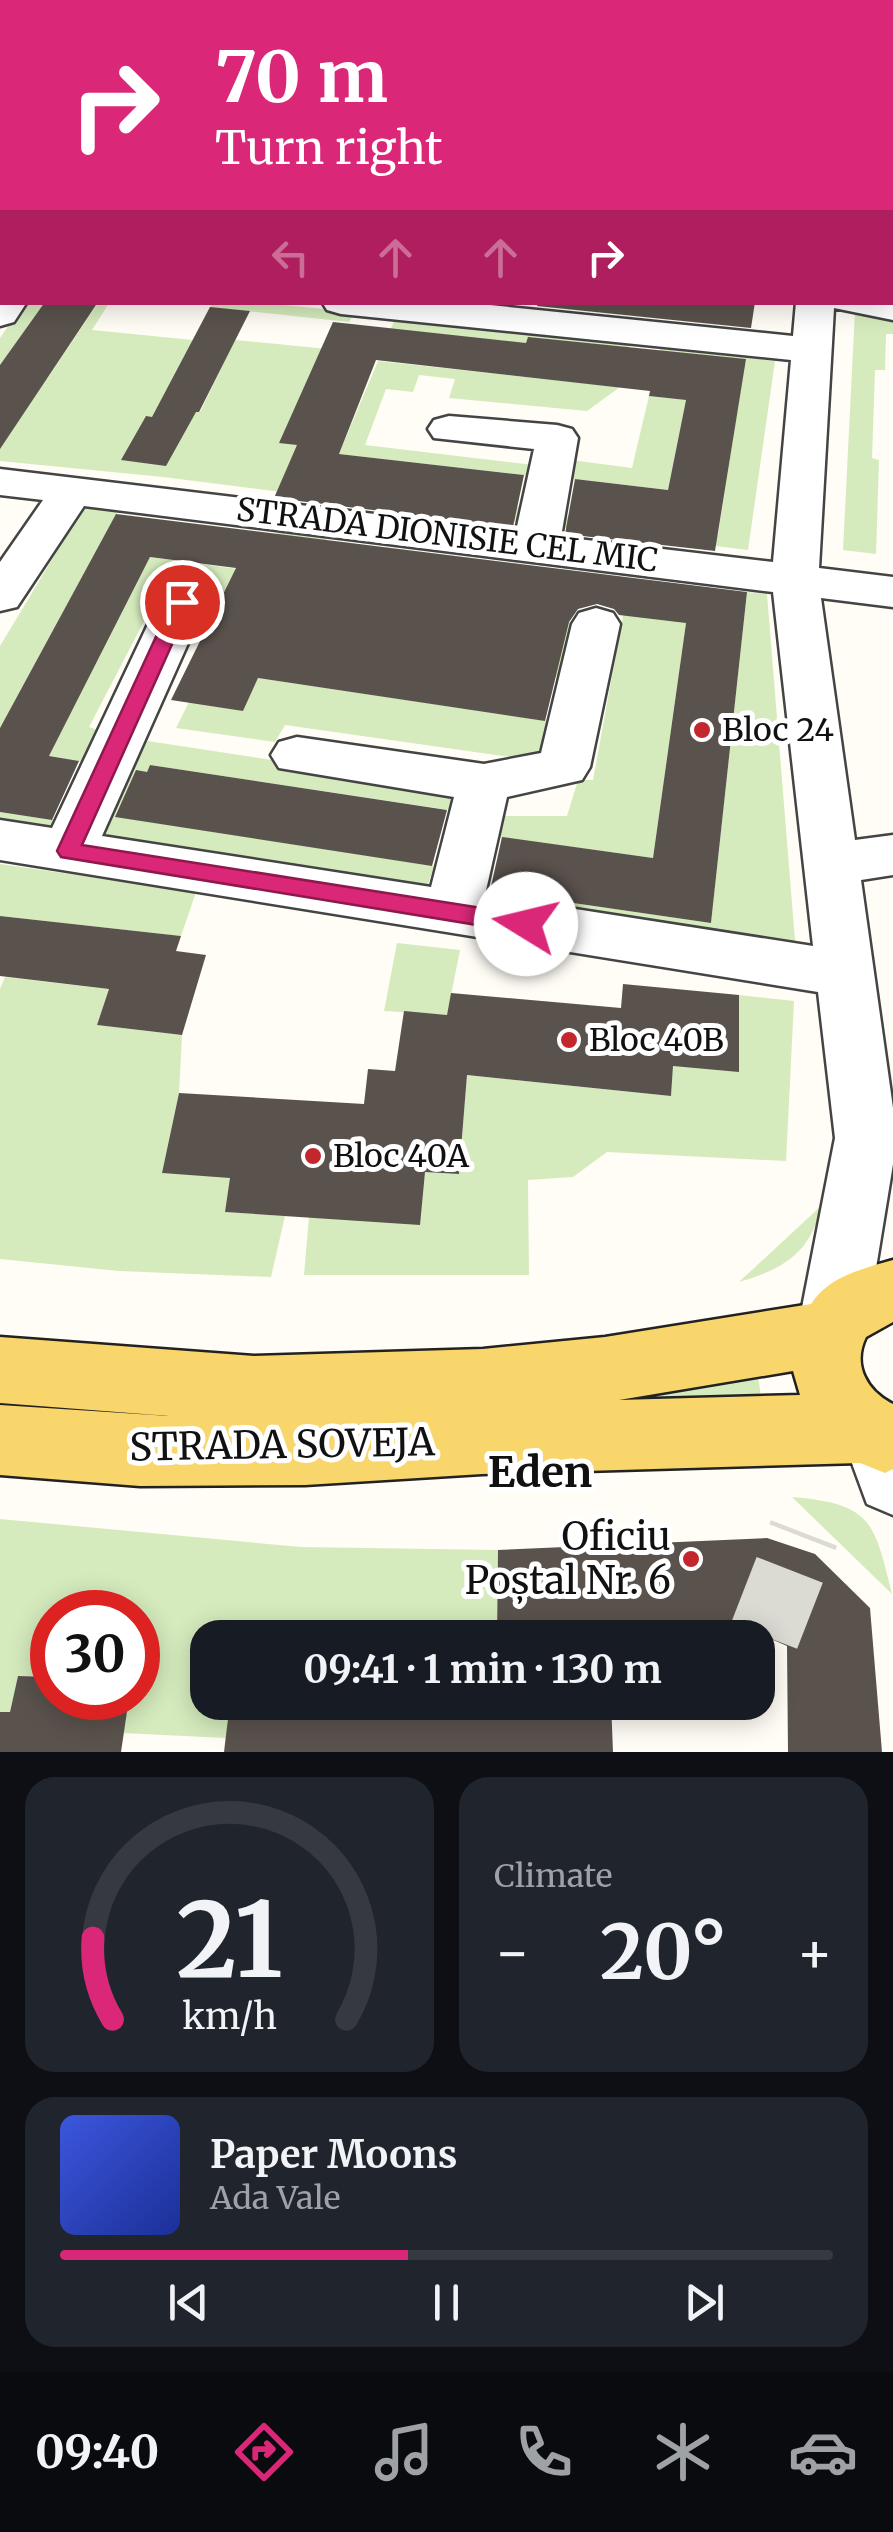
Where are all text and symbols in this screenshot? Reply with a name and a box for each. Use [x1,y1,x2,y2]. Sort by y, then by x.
text: 70 m [215,33,388,121]
icon: right [50,40,180,170]
text: Turn right [215,120,443,176]
icon: left [263,230,318,285]
icon: ahead [368,230,423,285]
icon: ahead [473,230,528,285]
icon: right [578,230,633,285]
street label: STRADA DIONISIE CEL MIC [234,489,660,581]
pin [140,560,225,645]
icon: arrive [155,575,210,630]
place label: Bloc 24 [722,710,834,750]
marker: Bloc 24 [691,719,713,741]
position arrow [474,872,578,976]
place label: Bloc 40B [589,1020,724,1060]
marker: Bloc 40B [558,1029,580,1051]
place label: Bloc 40A [333,1136,469,1176]
marker: Bloc 40A [302,1145,324,1167]
street label: STRADA SOVEJA [129,1418,436,1471]
district label: Eden [488,1446,592,1498]
place label: Oficiu Poștal Nr. 6 [465,1513,671,1605]
marker: Oficiu Poștal Nr. 6 [680,1548,702,1570]
speed limit sign: 30 [30,1590,160,1720]
text: 09:41 · 1 min · 130 m [303,1646,662,1693]
text: Climate [494,1856,612,1896]
text: 21 [176,1875,283,2005]
text: 20° [600,1905,727,1999]
text: − [494,1918,531,1987]
text: + [796,1918,833,1987]
text: km/h [182,1994,277,2039]
text: Paper Moons [210,2131,457,2178]
text: Ada Vale [210,2178,340,2218]
icon: previous [161,2275,216,2330]
icon: pause [419,2275,474,2330]
icon: next [677,2275,732,2330]
icon: directions [229,2417,299,2487]
icon: music [369,2417,439,2487]
icon: phone [509,2417,579,2487]
icon: climate [648,2417,718,2487]
icon: car [788,2417,858,2487]
text: 09:40 [35,2424,159,2480]

